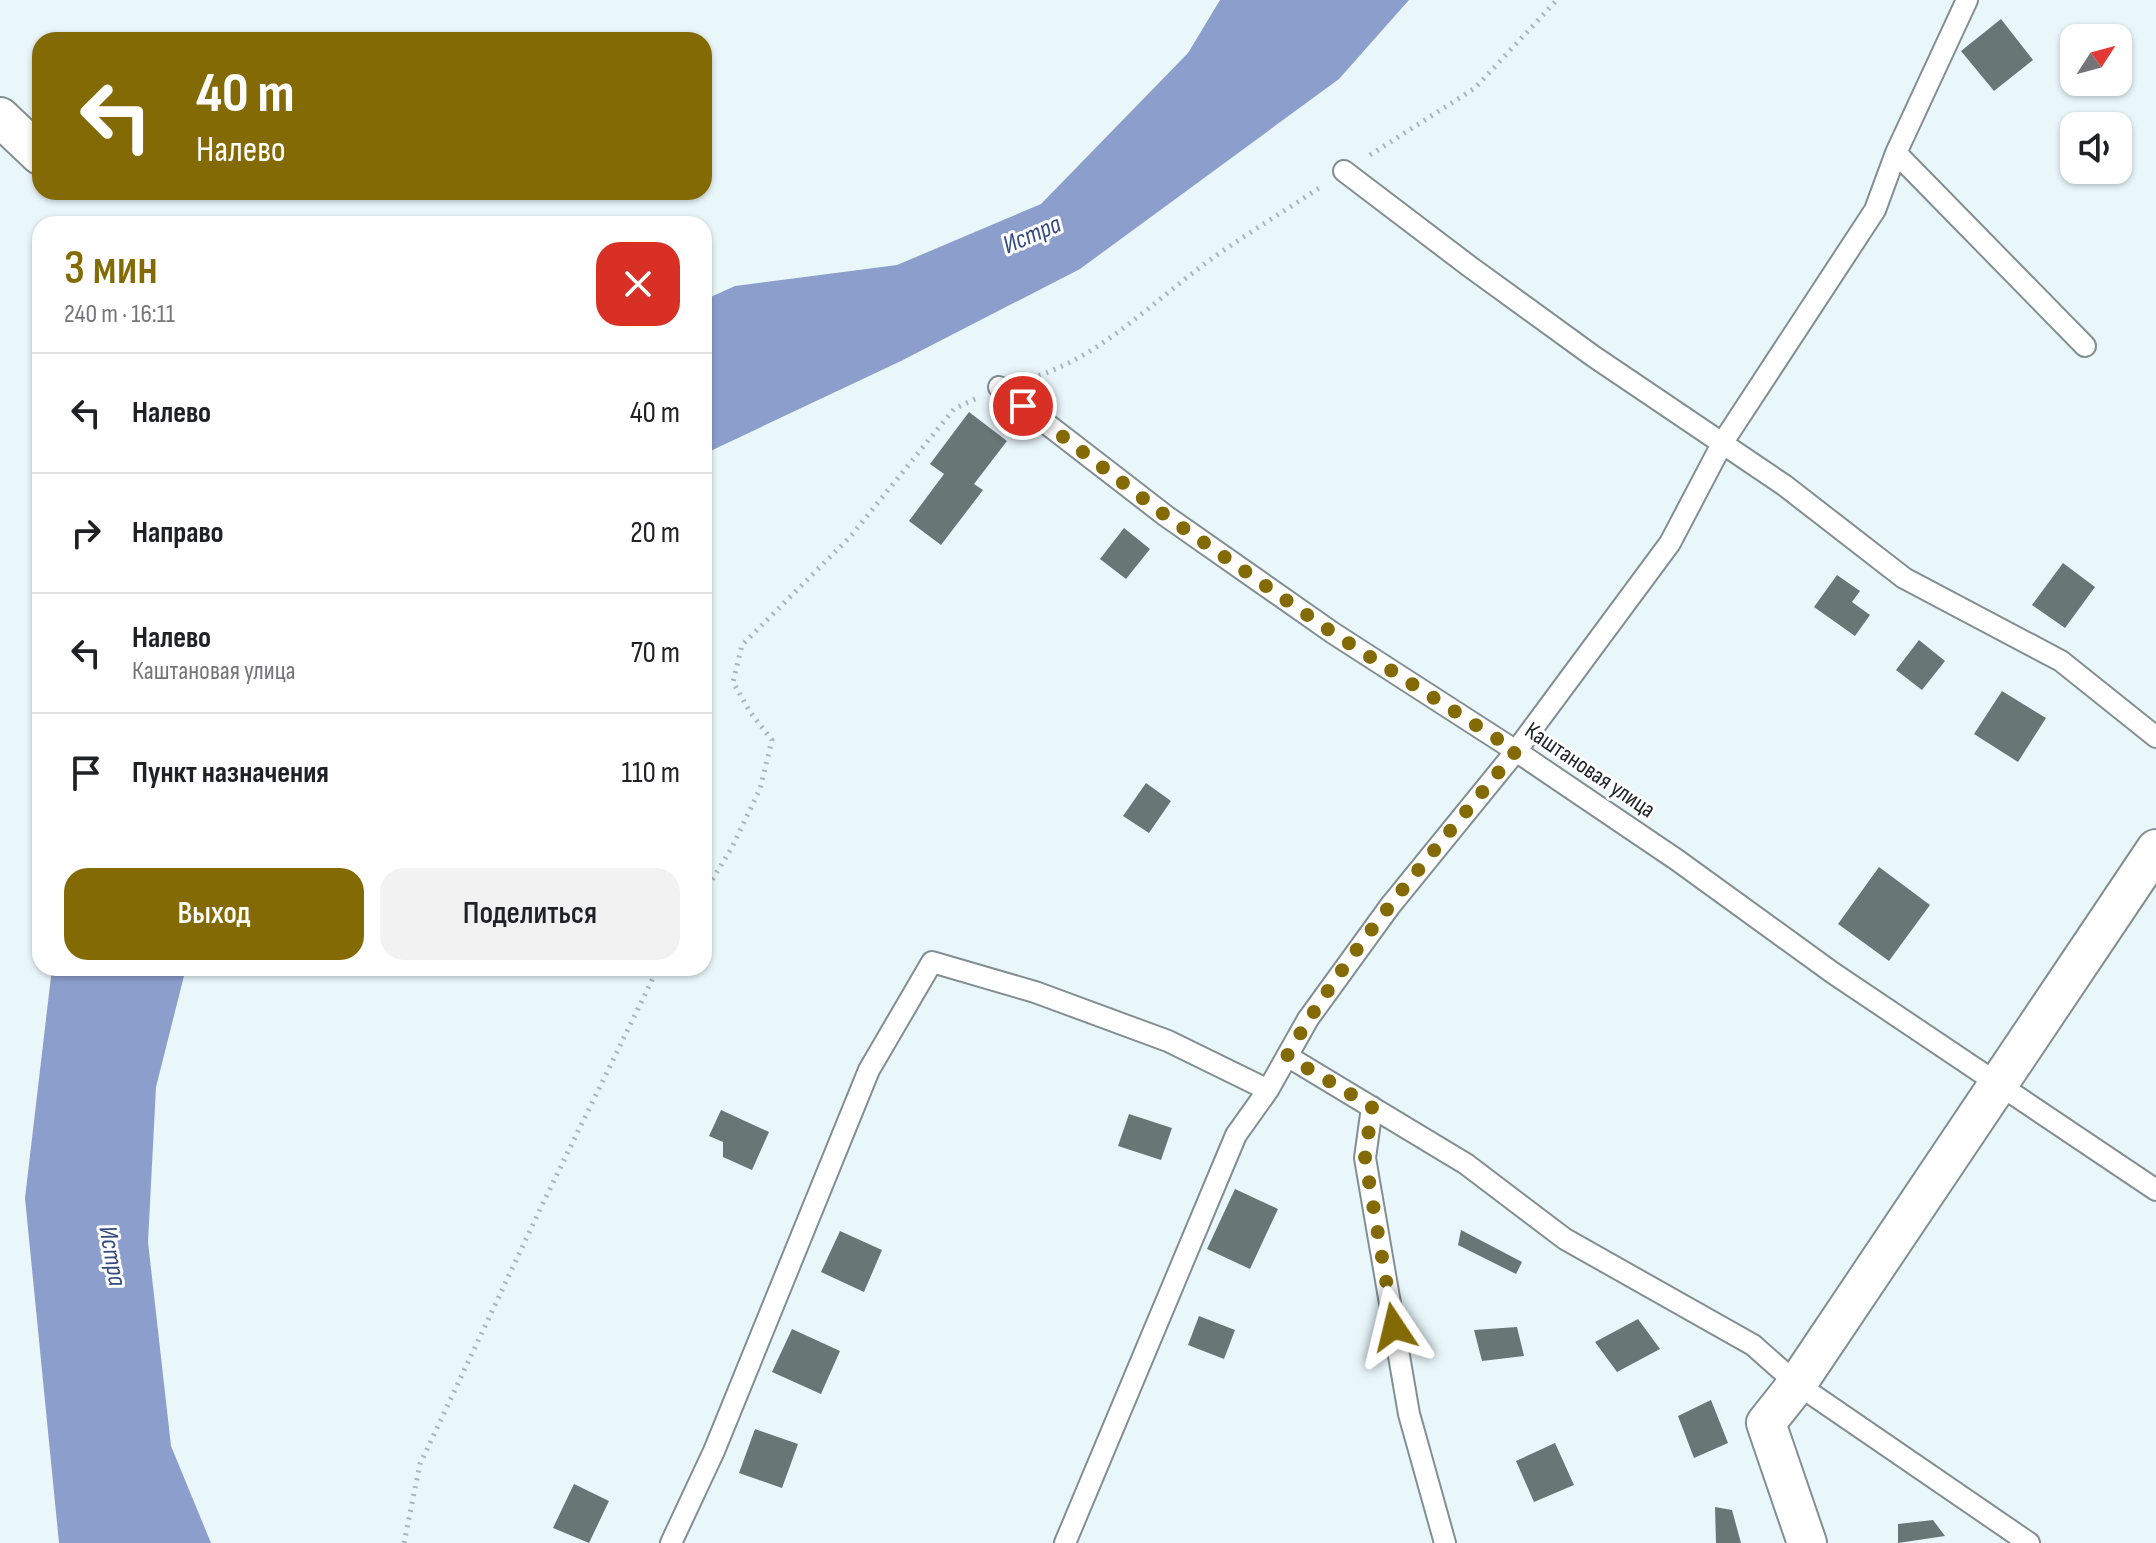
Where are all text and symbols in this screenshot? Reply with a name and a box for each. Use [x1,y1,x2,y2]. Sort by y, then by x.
north arrow [2060,24,2132,96]
map controls [2060,24,2132,184]
text: 40 m [196,61,295,128]
icon: left [64,64,168,168]
button: sound [2060,112,2132,184]
text: Налево [196,129,286,172]
water label: Истра [998,209,1066,261]
text: 3 мин [64,240,158,297]
button: close [596,242,680,326]
text: 240 m · 16:11 [64,299,175,330]
pin [989,372,1057,440]
icon: arrive [1001,384,1045,428]
icon: left [64,391,108,435]
text: Налево [132,395,211,431]
text: 40 m [630,395,680,431]
icon: right [64,511,108,555]
text: Направо [132,515,224,551]
text: 20 m [630,515,680,551]
text: Налево [132,620,211,656]
icon: left [64,631,108,675]
text: 70 m [631,635,680,671]
text: Каштановая улица [132,656,296,687]
street label: Каштановая улица [1519,716,1661,824]
icon: arrive [64,751,108,795]
text: Пункт назначения [132,755,329,791]
text: 110 m [622,755,680,791]
button: Выход [64,868,364,960]
button: Поделиться [380,868,680,960]
water label: Истра [91,1224,133,1289]
position arrow [1352,1285,1436,1369]

